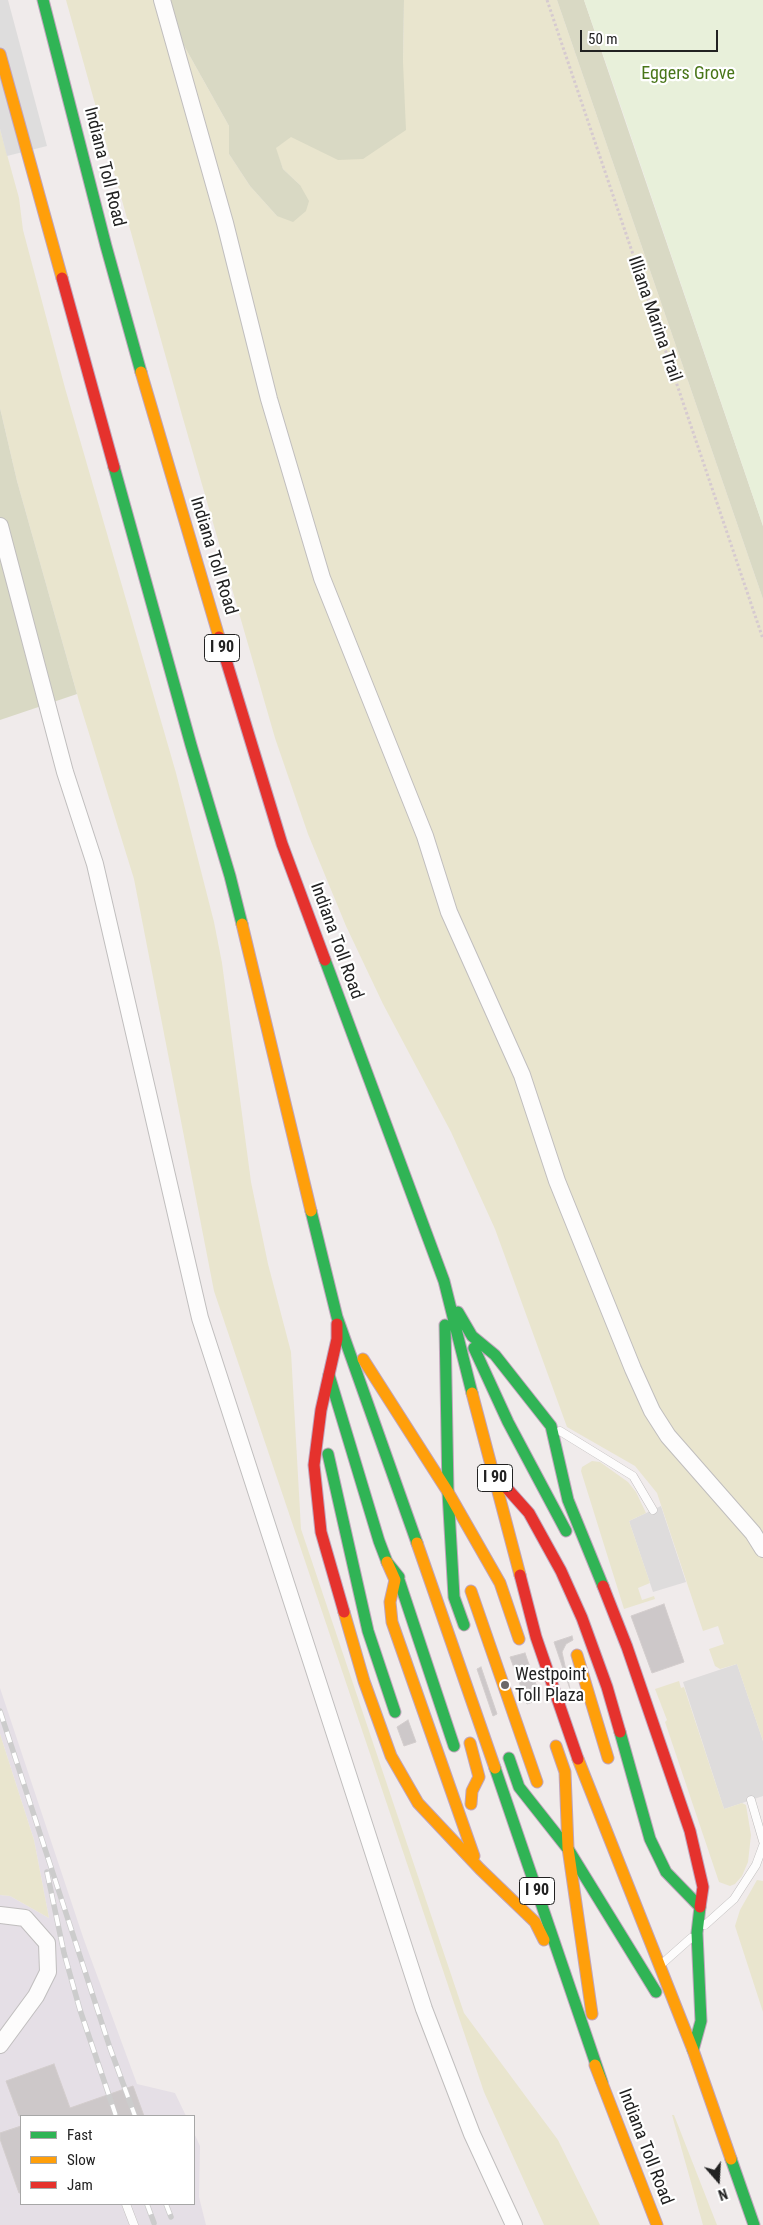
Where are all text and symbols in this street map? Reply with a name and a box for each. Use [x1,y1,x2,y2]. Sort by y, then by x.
scale bar [583,20,720,52]
text: 50 m [588,30,618,48]
park label: Eggers Grove [641,63,735,85]
street label: Indiana Toll Road [79,105,129,229]
street label: Illiana Marina Trail [622,254,686,384]
street label: Indiana Toll Road [185,494,241,618]
road number: I 90 [204,634,240,661]
street label: Indiana Toll Road [305,880,367,1002]
road number: I 90 [478,1465,512,1492]
place label: Westpoint Toll Plaza [515,1664,586,1706]
marker: Westpoint Toll Plaza [499,1679,511,1691]
road number: I 90 [520,1878,554,1904]
street label: Indiana Toll Road [613,2086,677,2208]
legend [20,2115,195,2205]
text: Fast [67,2126,92,2144]
text: Slow [67,2151,96,2169]
north arrow [693,2155,743,2205]
text: Jam [67,2176,93,2194]
text: N [716,2185,730,2203]

